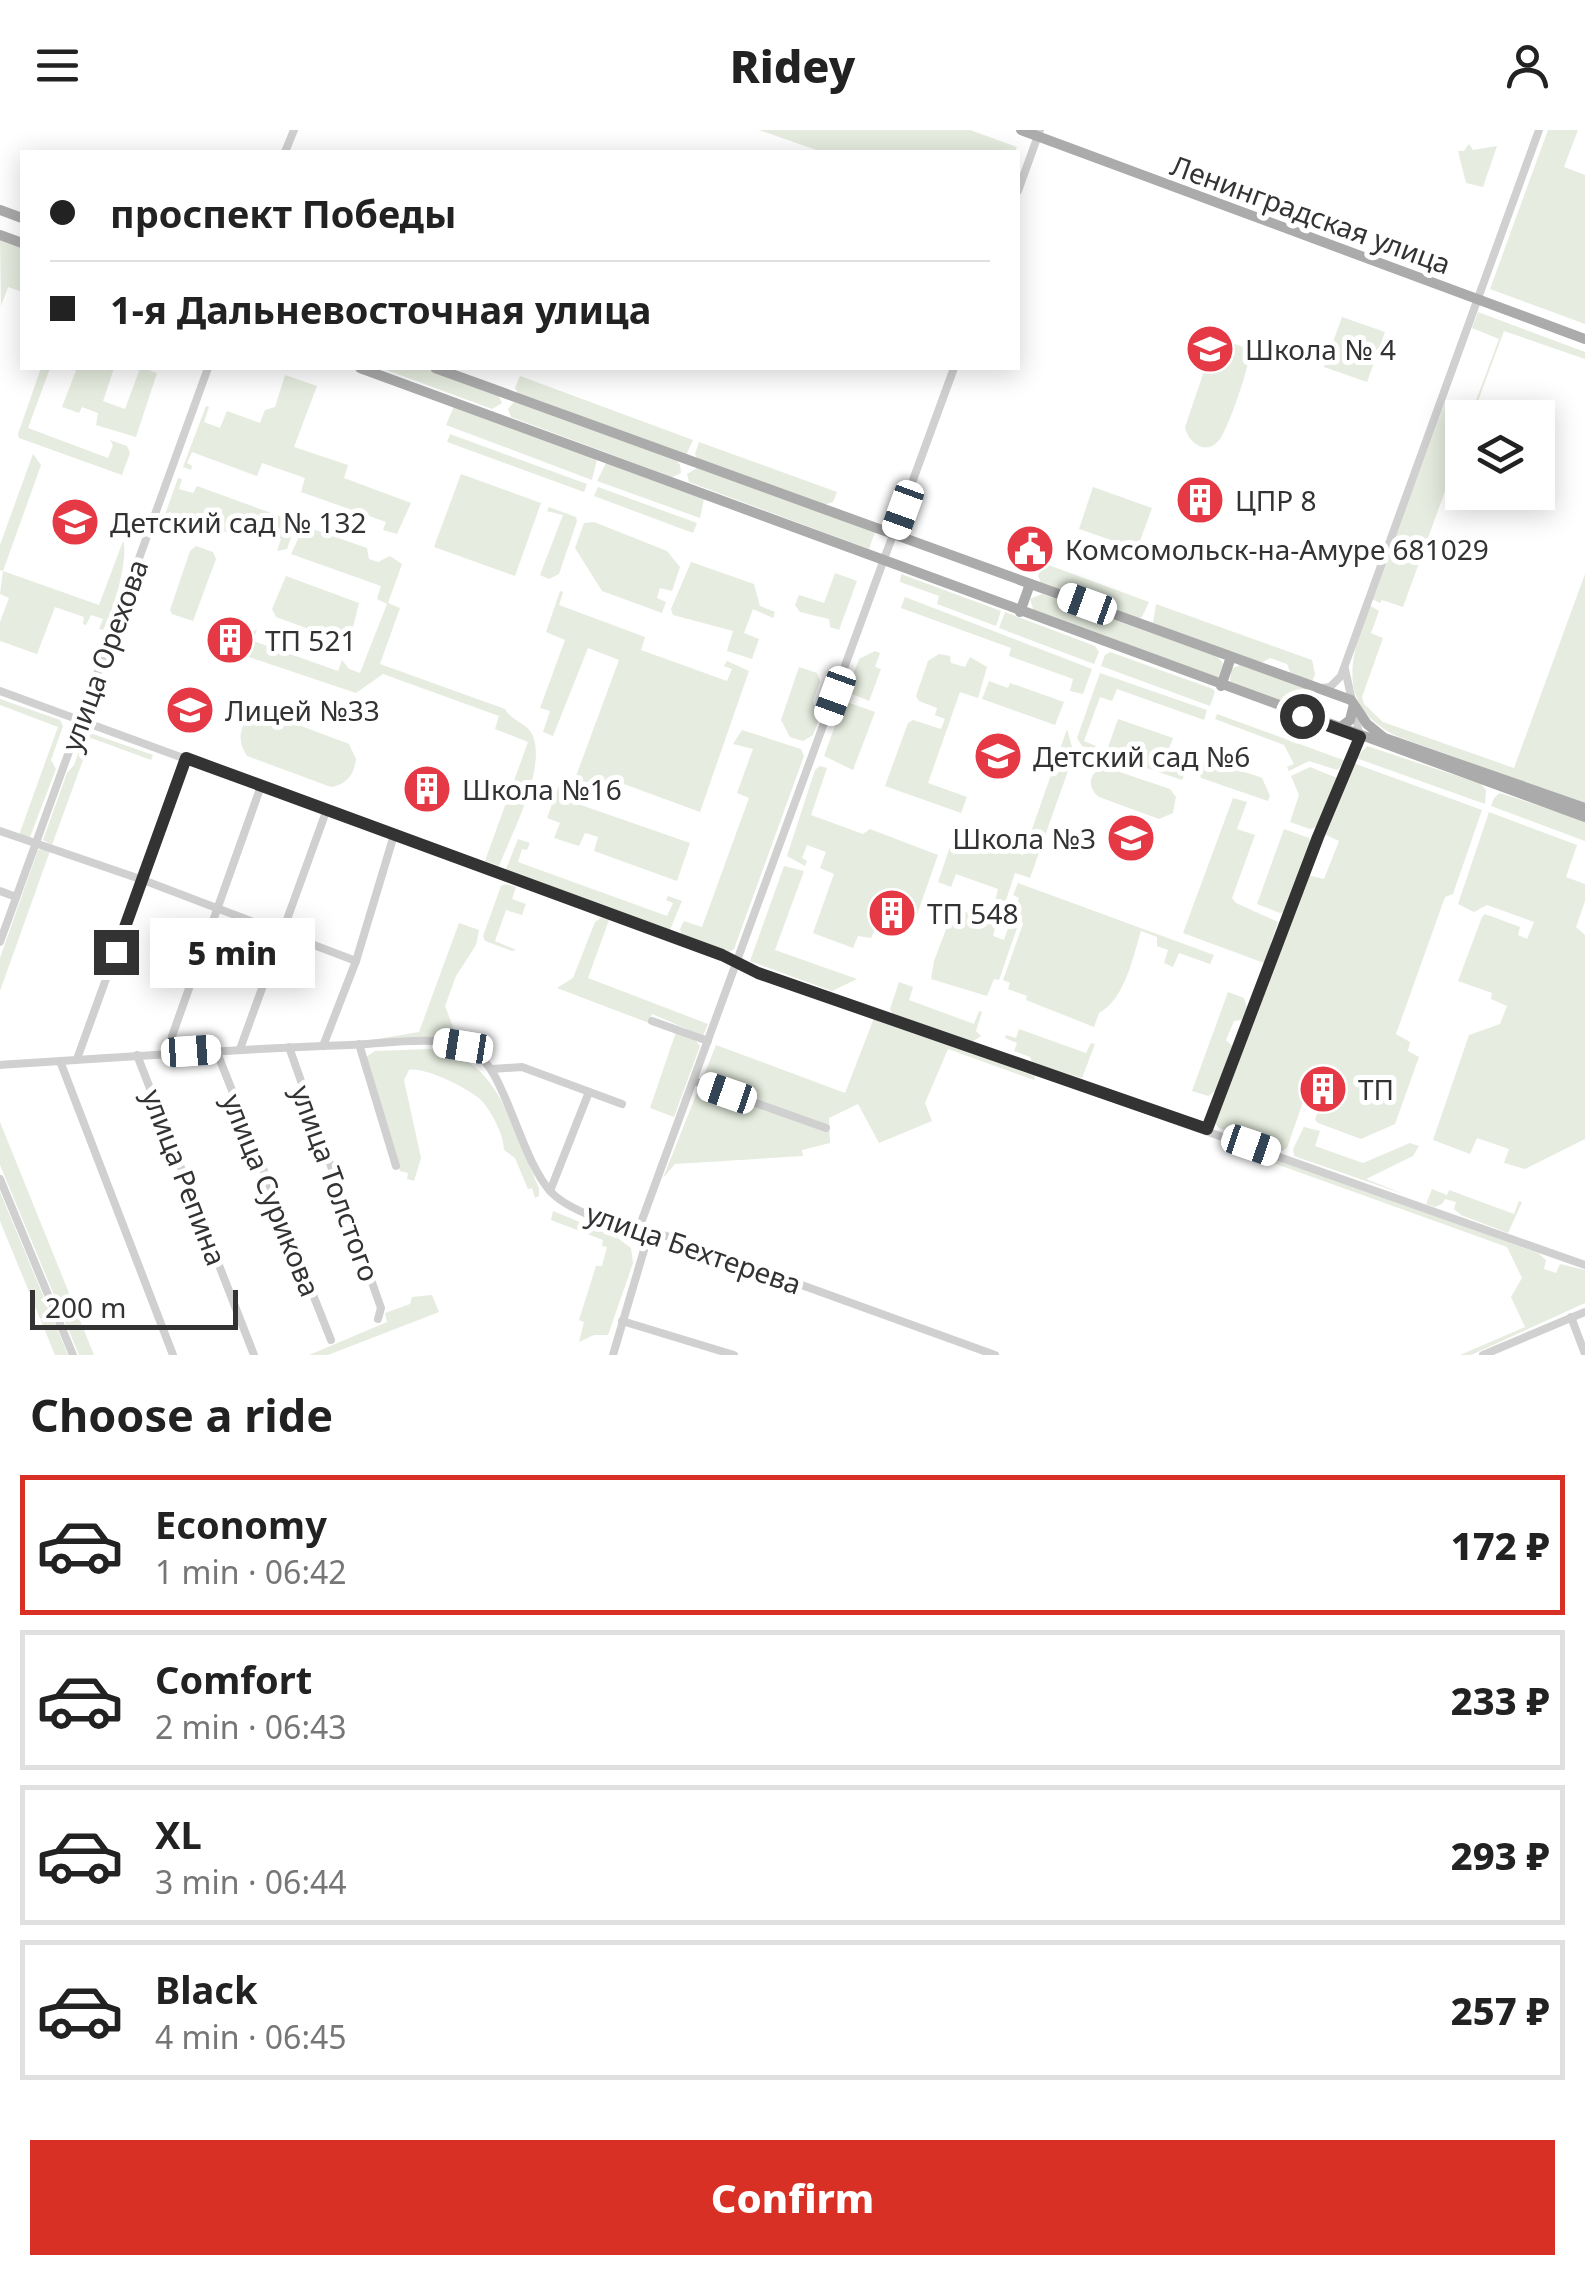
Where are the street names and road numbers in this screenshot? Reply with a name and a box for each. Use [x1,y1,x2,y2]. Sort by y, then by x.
street label: Ленинградская улица [1166,146,1456,282]
street label: улица Орехова [52,554,156,756]
street label: улица Толстого [283,1080,389,1286]
street label: улица Репина [134,1083,236,1271]
street label: улица Сурикова [214,1088,330,1302]
street label: улица Бехтерева [581,1193,807,1303]

